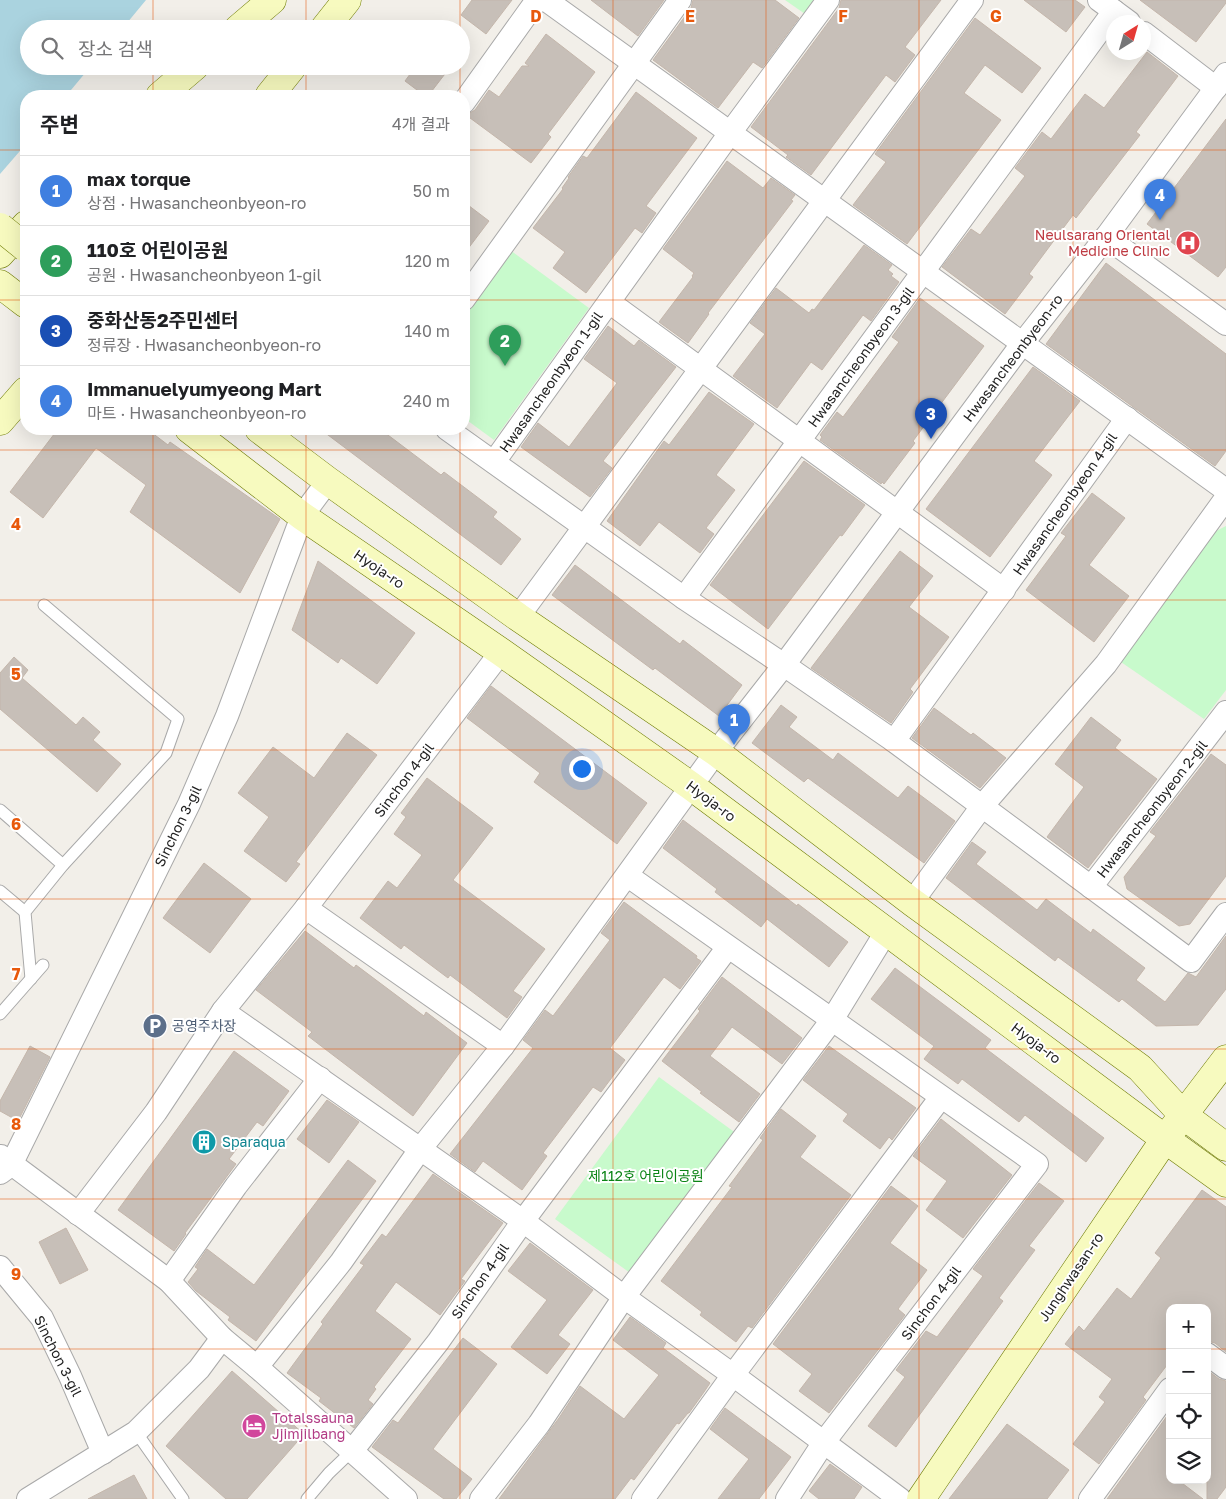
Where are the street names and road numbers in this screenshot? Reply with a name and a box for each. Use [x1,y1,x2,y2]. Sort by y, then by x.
street label: Hwasancheonbyeon 3-gil [804,283,917,430]
street label: Hwasancheonbyeon-ro [959,291,1066,425]
street label: Hwasancheonbyeon 1-gil [495,308,606,456]
street label: Hwasancheonbyeon 4-gil [1009,429,1120,578]
street label: Hyoja-ro [351,546,408,592]
street label: Hwasancheonbyeon 2-gil [1093,737,1211,881]
street label: Sinchon 4-gil [370,739,437,820]
street label: Hyoja-ro [683,777,739,825]
street label: Sinchon 3-gil [151,782,205,869]
street label: Hyoja-ro [1008,1019,1064,1067]
street label: Junghwasan-ro [1034,1229,1107,1325]
street label: Sinchon 4-gil [447,1239,512,1322]
street label: Sinchon 4-gil [897,1262,964,1343]
street label: Sinchon 3-gil [31,1313,86,1399]

